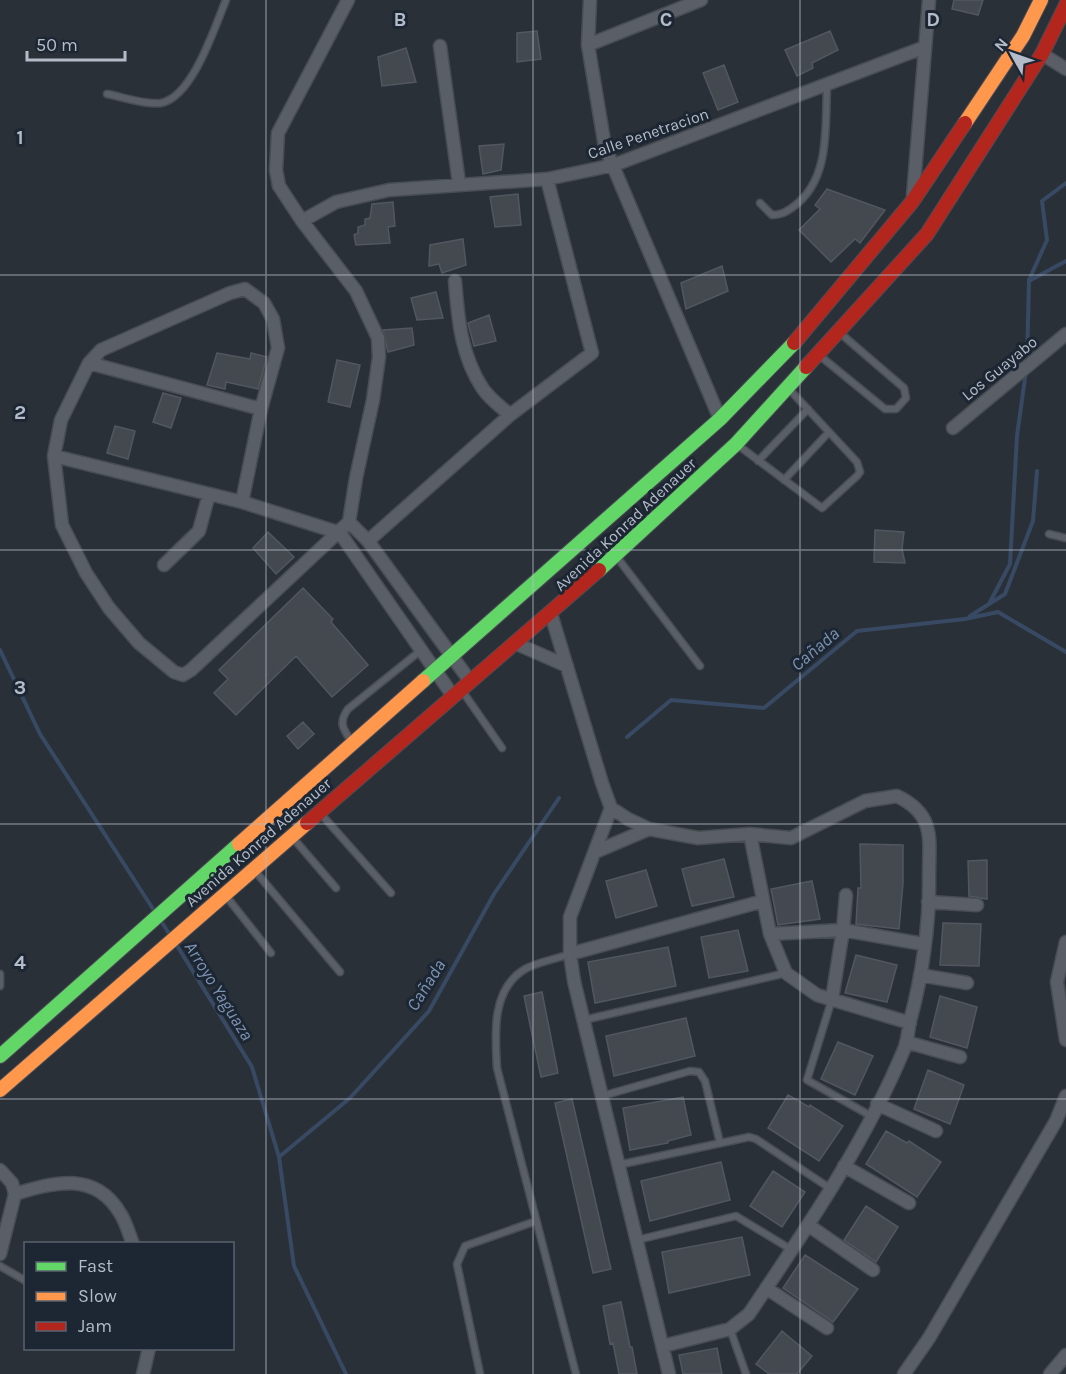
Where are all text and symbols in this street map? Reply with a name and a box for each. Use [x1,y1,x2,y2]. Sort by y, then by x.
text: B [394,8,406,31]
text: C [660,8,672,31]
text: D [926,8,940,31]
scale bar [27,24,124,62]
north arrow [982,24,1042,84]
text: 50 m [36,34,78,56]
text: N [990,34,1012,55]
street label: Calle Penetracion [585,104,711,163]
text: 1 [16,126,24,149]
street label: Los Guayabo [958,332,1041,405]
text: 2 [14,401,26,424]
street label: Avenida Konrad Adenauer [551,454,700,595]
water label: Cañada [786,622,844,676]
text: 3 [14,676,26,699]
street label: Avenida Konrad Adenauer [182,774,335,911]
water label: Arroyo Yaguaza [180,937,258,1045]
text: 4 [14,951,26,974]
water label: Cañada [402,955,450,1015]
legend [24,1242,234,1350]
text: Fast [78,1255,113,1277]
text: Slow [78,1285,117,1307]
text: Jam [78,1315,112,1337]

